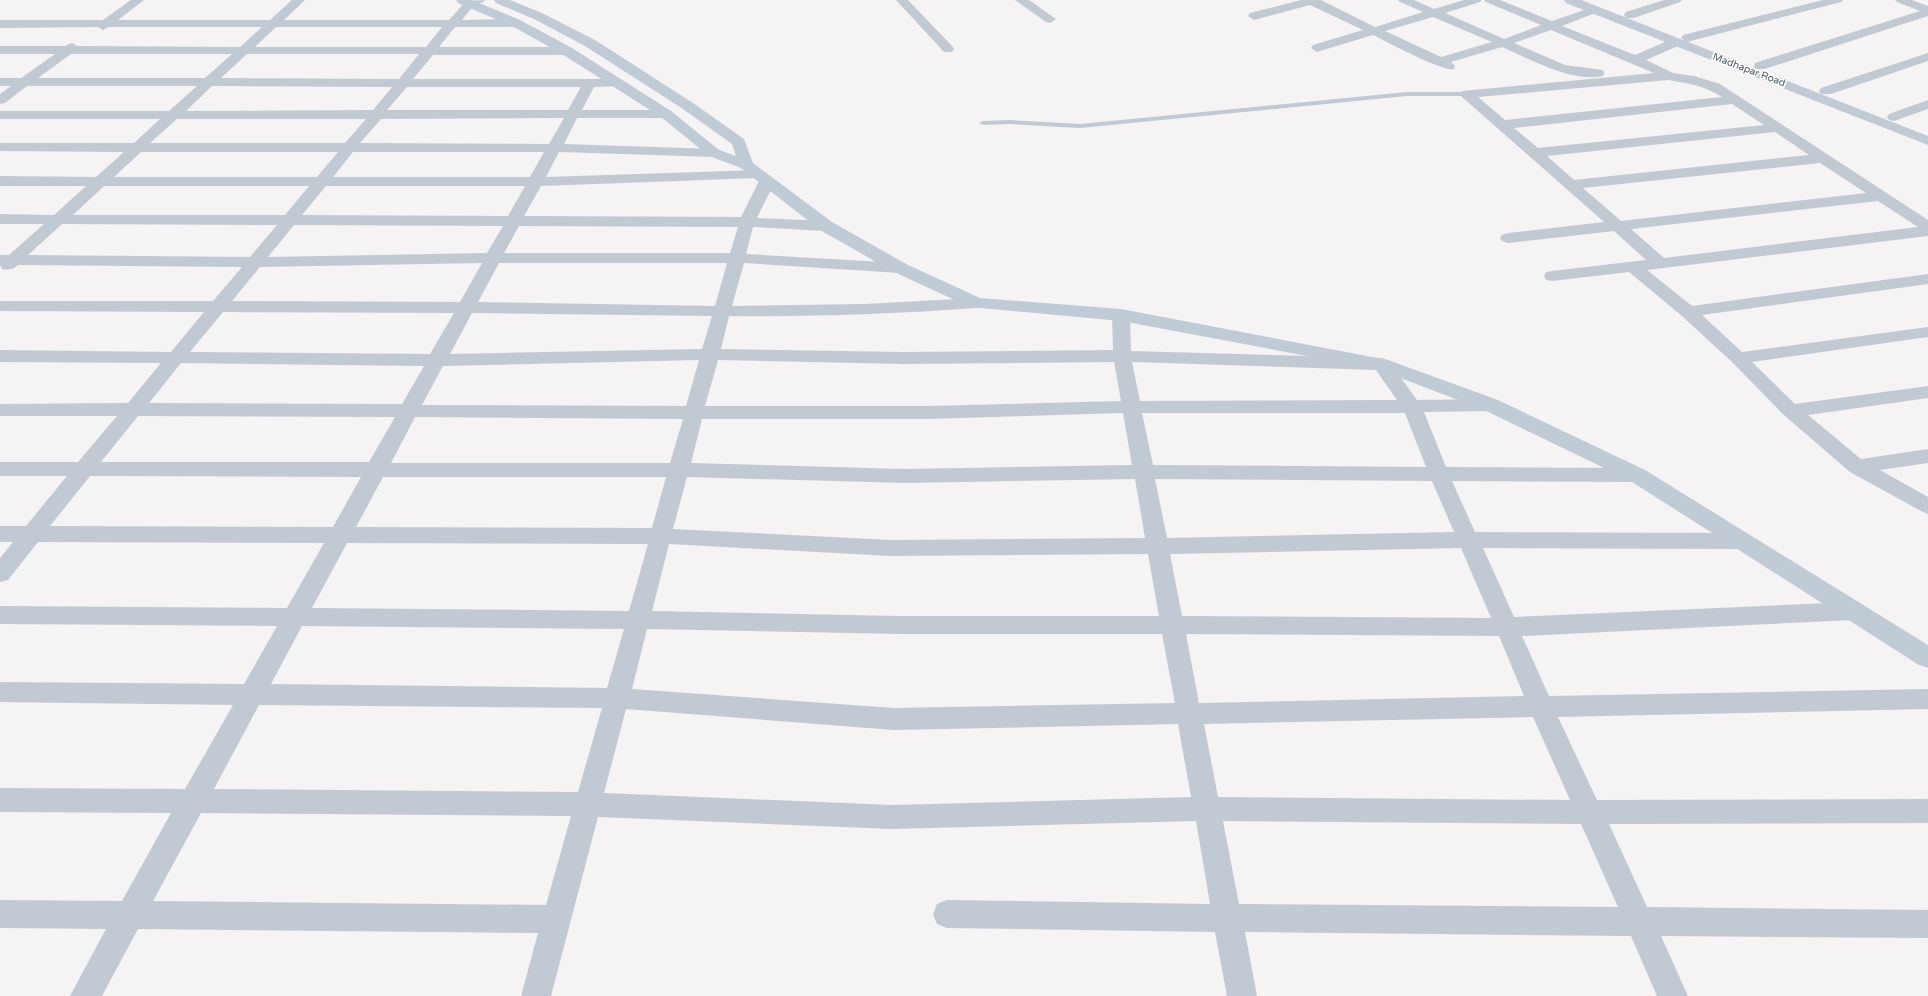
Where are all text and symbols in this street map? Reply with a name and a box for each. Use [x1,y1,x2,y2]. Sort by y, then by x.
street label: Madhapar Road [1711,51,1787,89]

